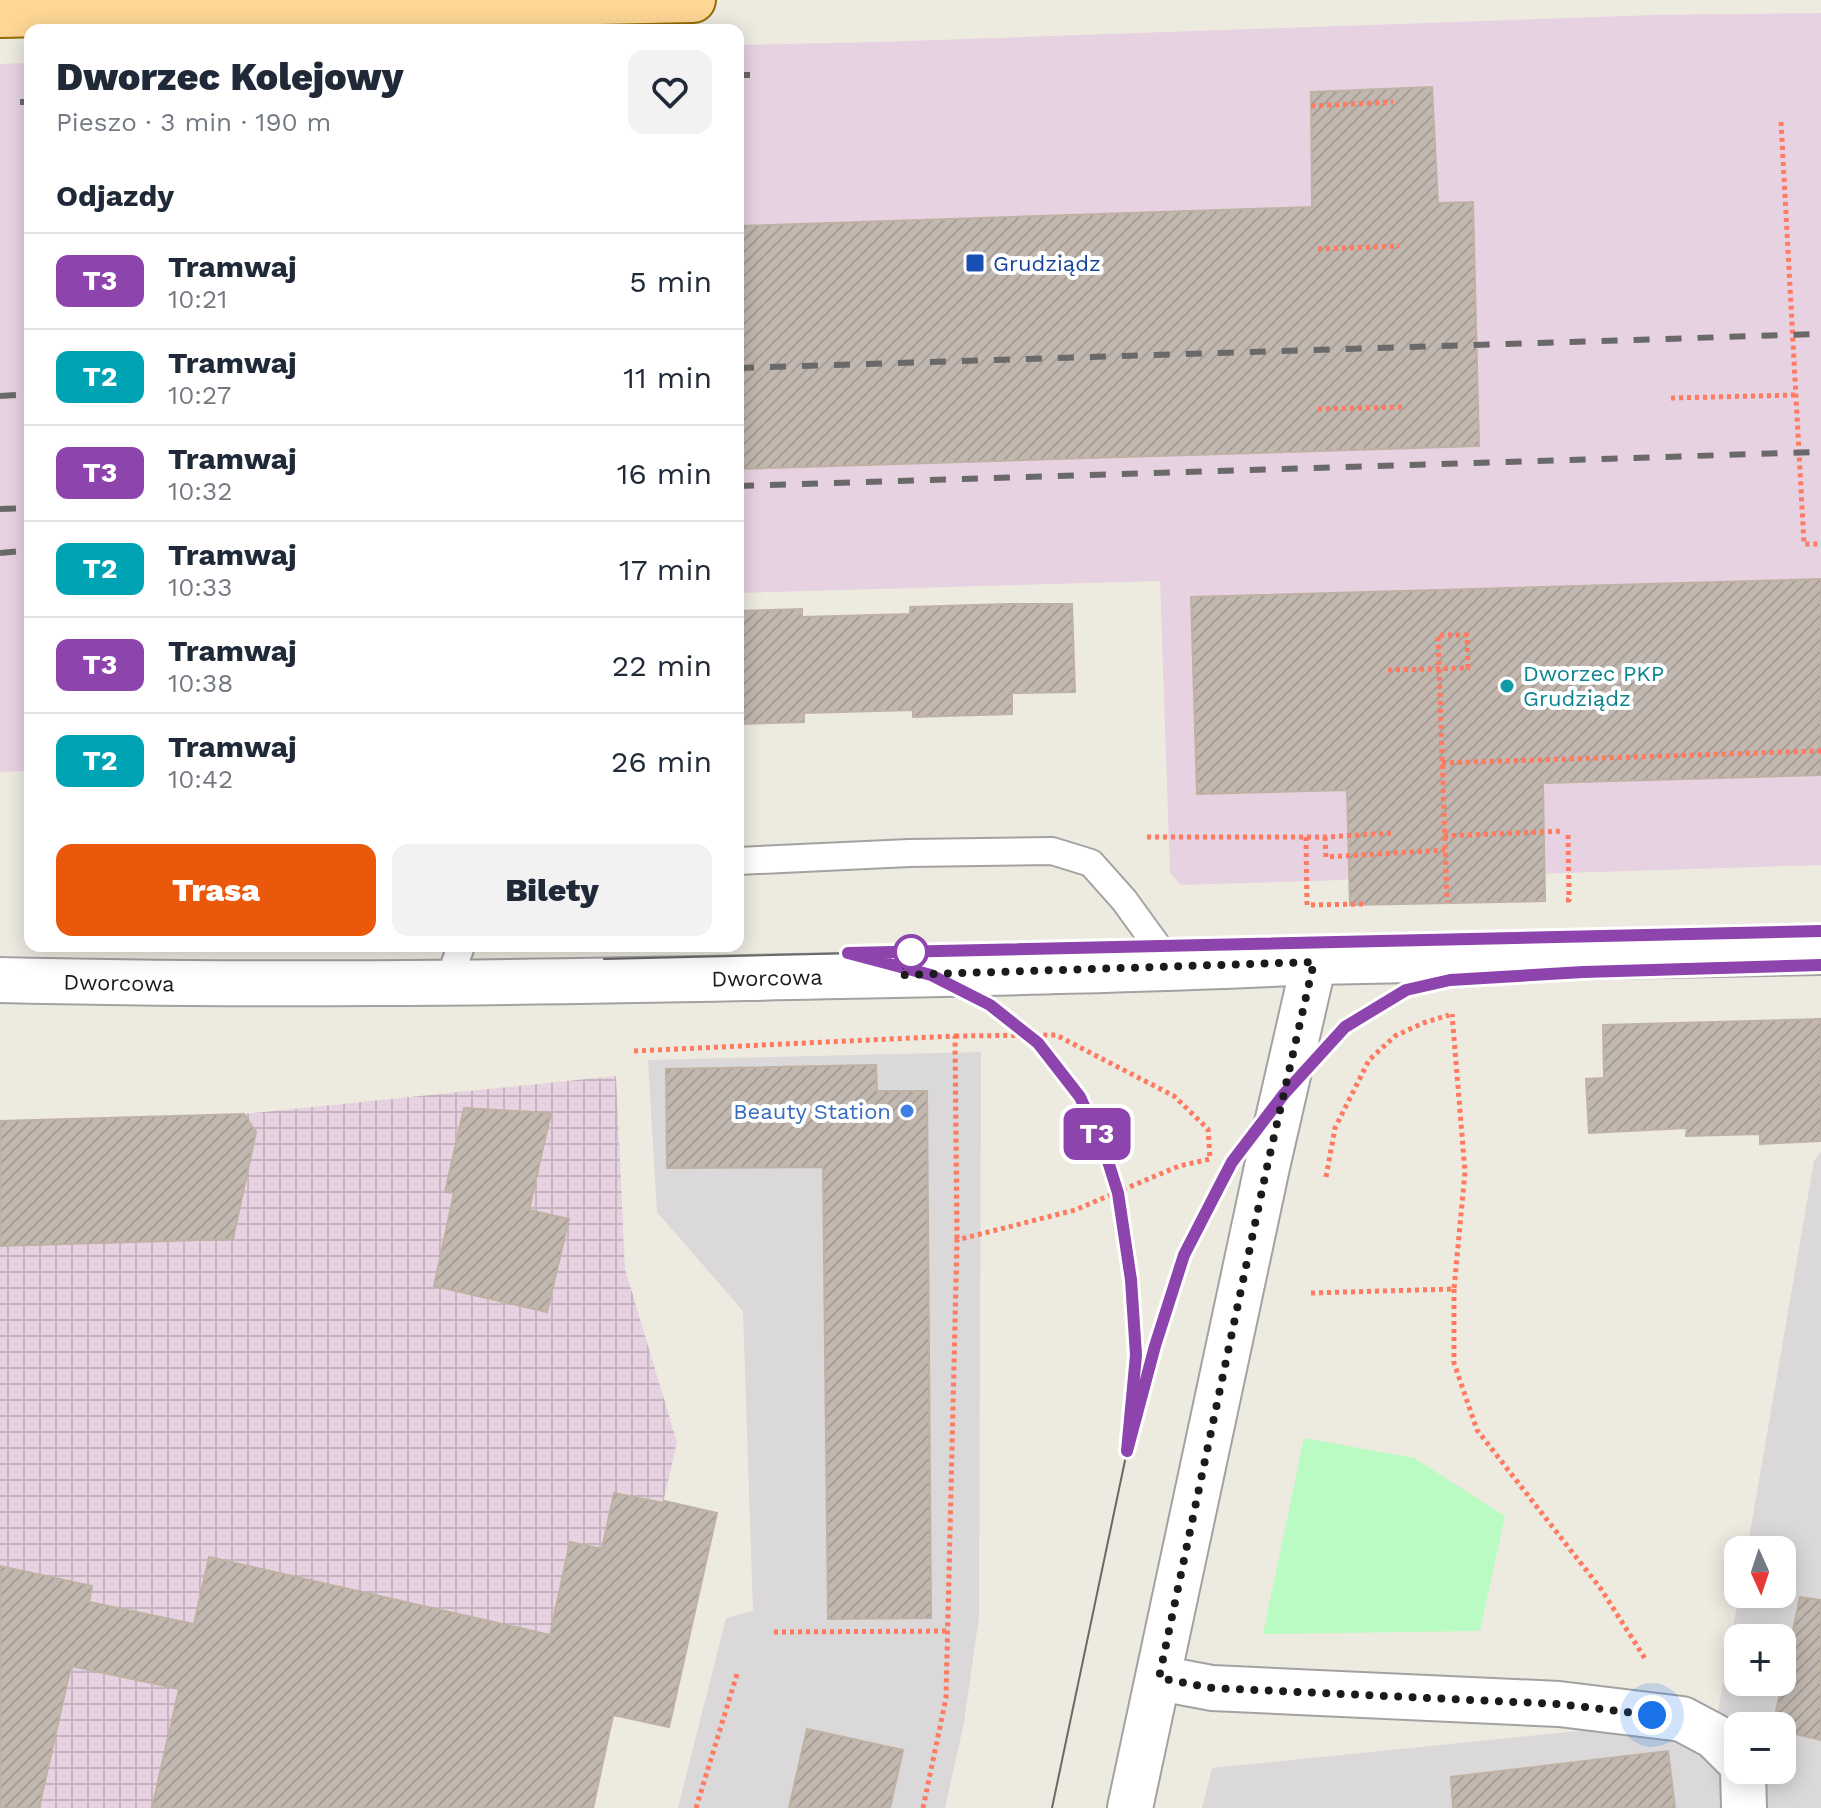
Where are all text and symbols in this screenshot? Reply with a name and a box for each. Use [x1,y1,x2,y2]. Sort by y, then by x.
button: heart [628,50,712,134]
text: Dworzec Kolejowy [56,55,403,99]
text: Pieszo · 3 min · 190 m [56,107,331,137]
text: Odjazdy [56,178,174,213]
text: Tramwaj [168,249,297,284]
place label: Grudziądz [993,251,1101,276]
marker: Grudziądz [964,252,986,274]
text: T3 [83,264,117,297]
text: 5 min [629,264,712,299]
text: 10:21 [168,284,227,314]
text: Tramwaj [168,345,297,380]
text: T2 [83,360,117,393]
text: 11 min [623,360,712,395]
text: 10:27 [168,380,231,410]
text: Tramwaj [168,441,297,476]
text: T3 [83,456,117,489]
text: 16 min [617,456,712,491]
text: 10:32 [168,476,232,506]
text: Tramwaj [168,537,297,572]
text: T2 [83,552,117,585]
text: 17 min [619,552,712,587]
text: 10:33 [168,572,232,602]
text: Tramwaj [168,633,297,668]
text: T3 [83,648,117,681]
text: 22 min [612,648,712,683]
place label: Dworzec PKP Grudziądz [1523,661,1664,711]
text: 10:38 [168,668,233,698]
marker: Dworzec PKP Grudziądz [1498,677,1516,695]
text: Tramwaj [168,729,297,764]
text: T2 [83,744,117,777]
text: 26 min [611,744,712,779]
text: 10:42 [168,764,233,794]
button: Trasa [56,844,376,936]
button: Bilety [392,844,712,936]
unlabelled marker [894,935,928,969]
street label: Dworcowa [711,965,823,991]
street label: Dworcowa [63,970,175,996]
place label: Beauty Station [733,1099,891,1124]
marker: Beauty Station [898,1102,916,1120]
line badge: T3 [1061,1108,1133,1160]
text: T3 [1080,1117,1114,1150]
north arrow [1724,1536,1796,1608]
map controls [1724,1536,1796,1784]
button: + [1724,1624,1796,1696]
your location [1632,1695,1672,1735]
button: − [1724,1712,1796,1784]

